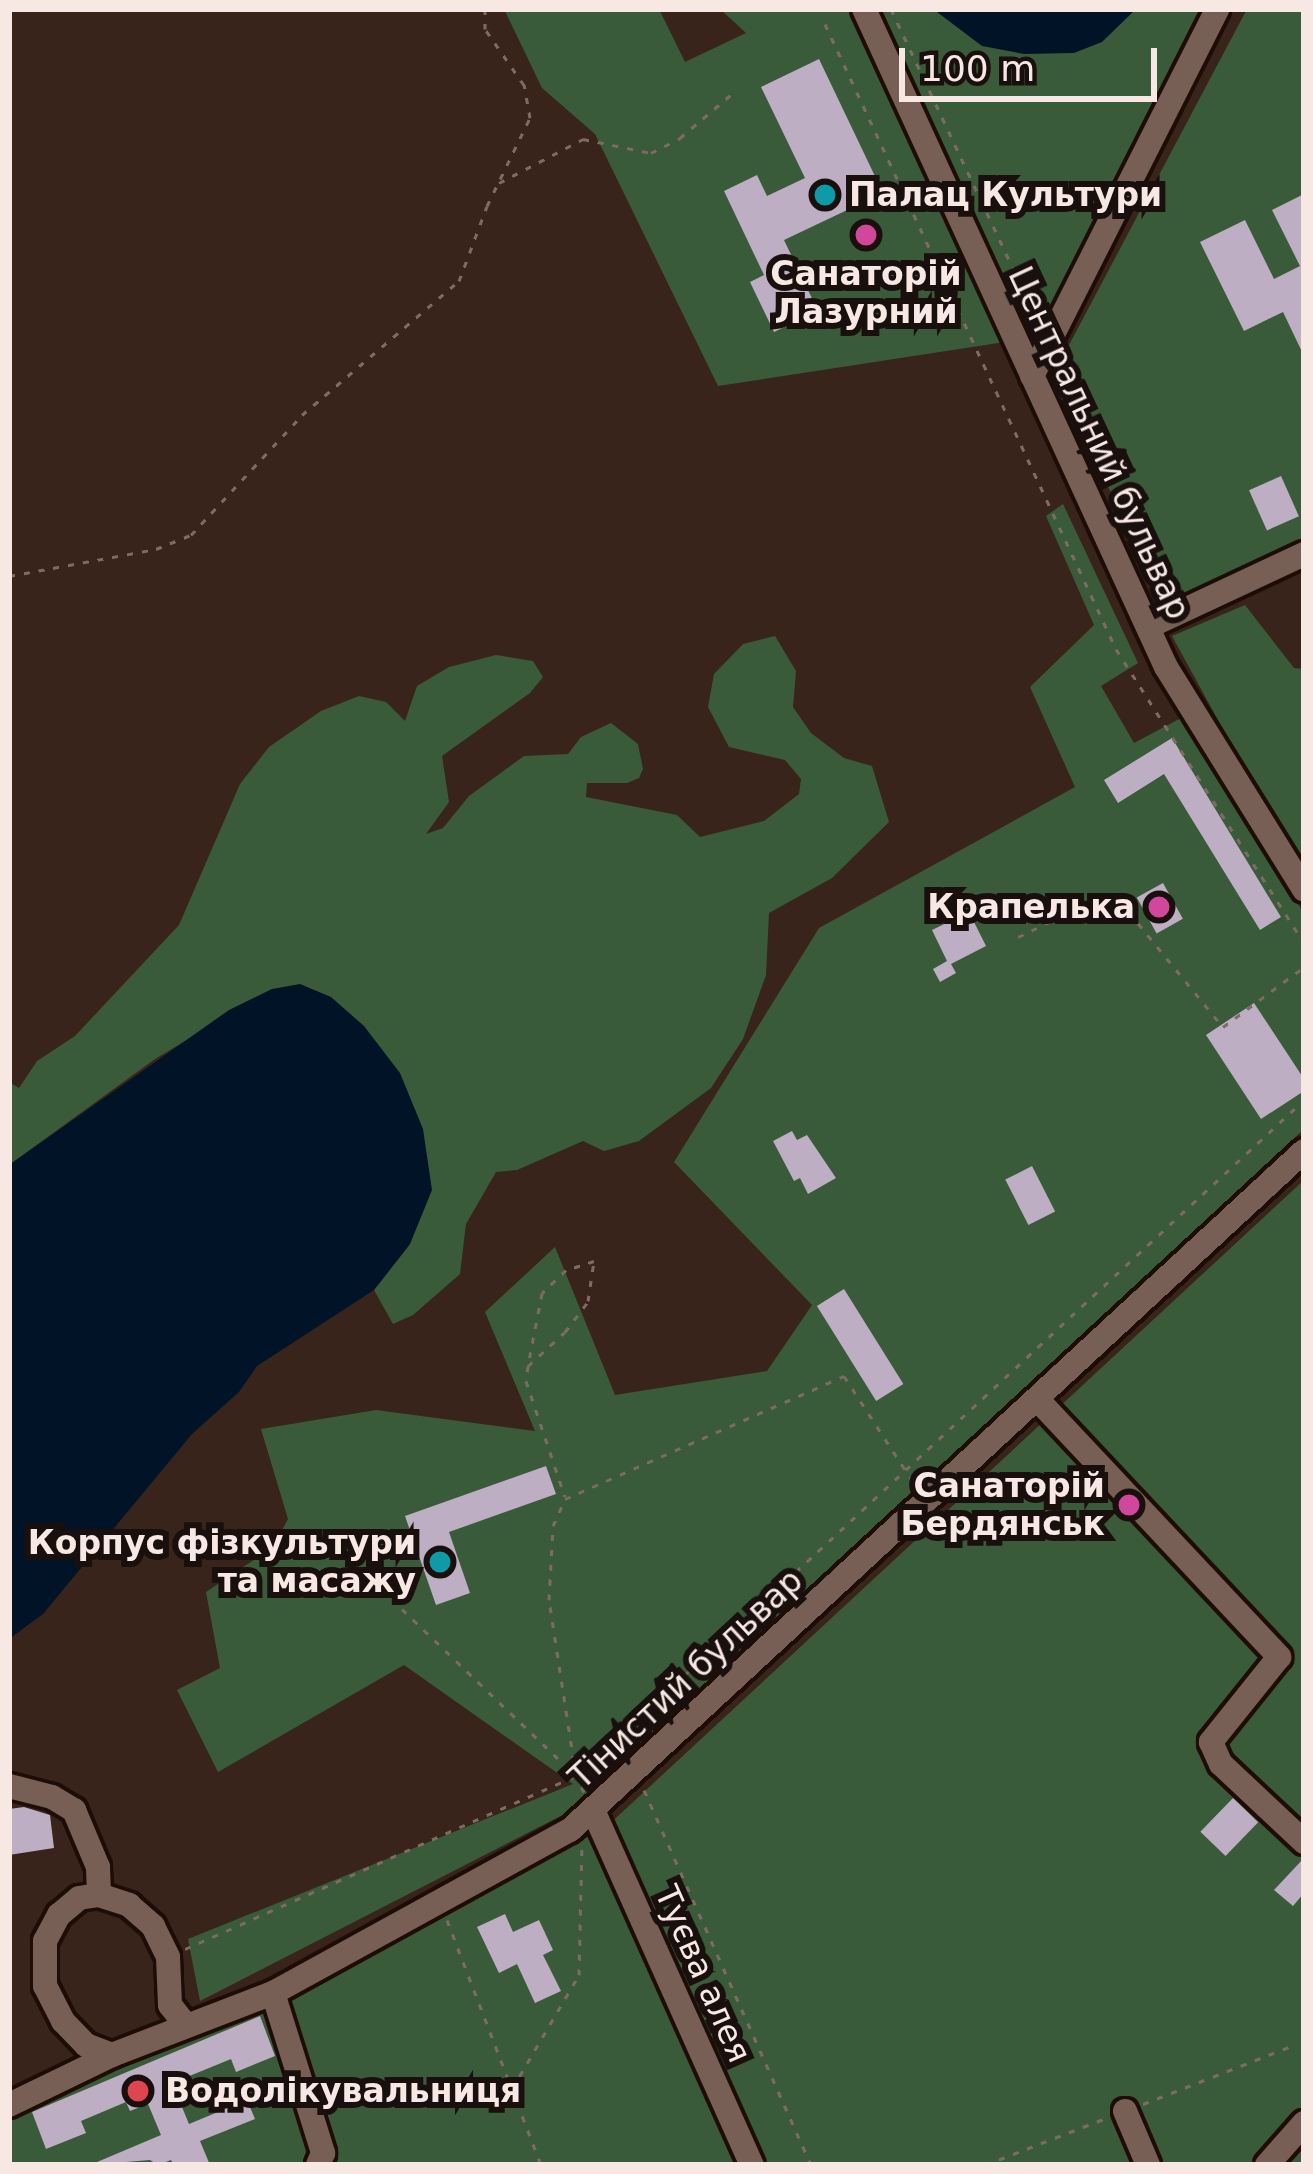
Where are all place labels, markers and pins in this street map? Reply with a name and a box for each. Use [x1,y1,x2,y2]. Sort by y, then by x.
place label: Палац Культури [849,175,1162,215]
marker: Палац Культури [812,182,838,208]
marker: Санаторій Лазурний [853,222,879,248]
place label: Санаторій Лазурний [770,254,962,332]
place label: Крапелька [927,887,1135,927]
marker: Крапелька [1146,894,1172,920]
place label: Санаторій Бердянськ [900,1466,1105,1544]
marker: Санаторій Бердянськ [1116,1492,1142,1518]
place label: Корпус фізкультури та масажу [28,1523,416,1601]
marker: Корпус фізкультури та масажу [427,1549,453,1575]
place label: Водолікувальниця [165,2071,521,2111]
marker: Водолікувальниця [122,2075,154,2107]

